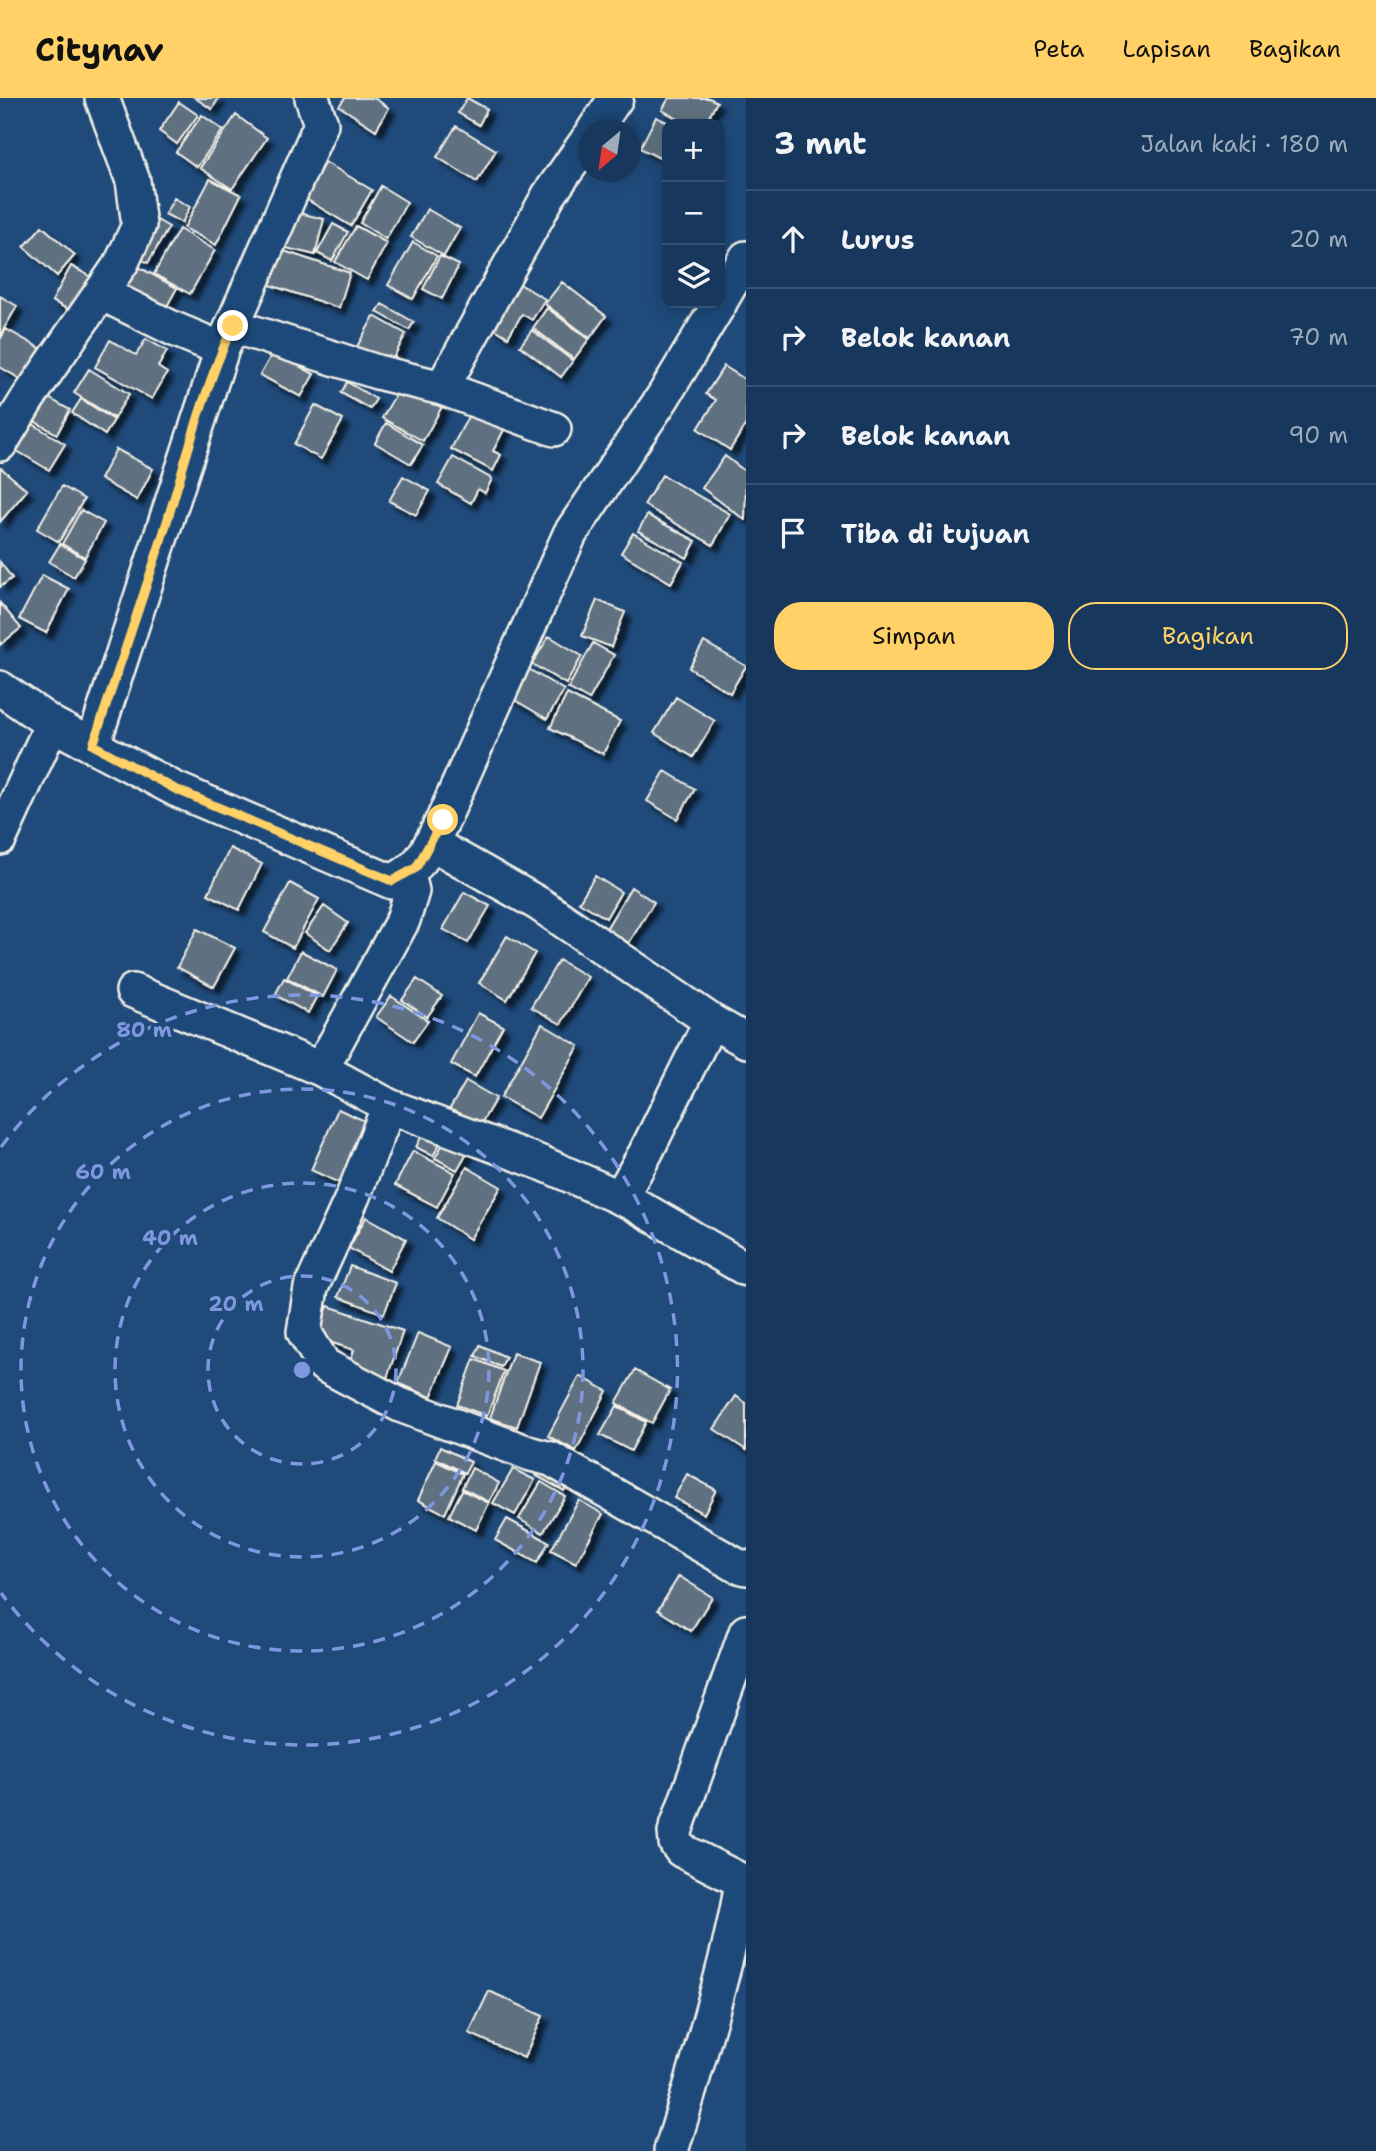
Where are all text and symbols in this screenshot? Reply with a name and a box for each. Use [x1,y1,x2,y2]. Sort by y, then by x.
text: Citynav [35,27,164,72]
text: Peta [1033,33,1084,65]
text: Lapisan [1122,33,1211,65]
text: Bagikan [1249,33,1341,65]
north arrow [578,119,641,182]
map controls [662,119,725,308]
button: + [662,119,725,182]
text: 3 mnt [774,123,867,164]
text: Jalan kaki · 180 m [1140,129,1348,159]
button: − [662,182,725,245]
icon: ahead [774,220,812,258]
text: Lurus [841,222,914,257]
text: 20 m [1289,224,1348,254]
button: layers [662,245,725,308]
route end [217,310,248,341]
icon: right [774,318,812,356]
text: Belok kanan [841,320,1010,355]
text: 70 m [1289,322,1348,352]
icon: right [774,416,812,454]
text: Belok kanan [841,418,1010,453]
text: 90 m [1288,420,1348,450]
icon: arrive [774,514,812,552]
text: Tiba di tujuan [841,516,1030,551]
button: Simpan [774,602,1054,670]
button: Bagikan [1068,602,1348,670]
route start [427,804,458,835]
text: 80 m [116,1016,172,1044]
text: 60 m [75,1158,131,1186]
text: 40 m [142,1224,198,1252]
text: 20 m [208,1290,264,1318]
centre of rings [290,1358,314,1382]

